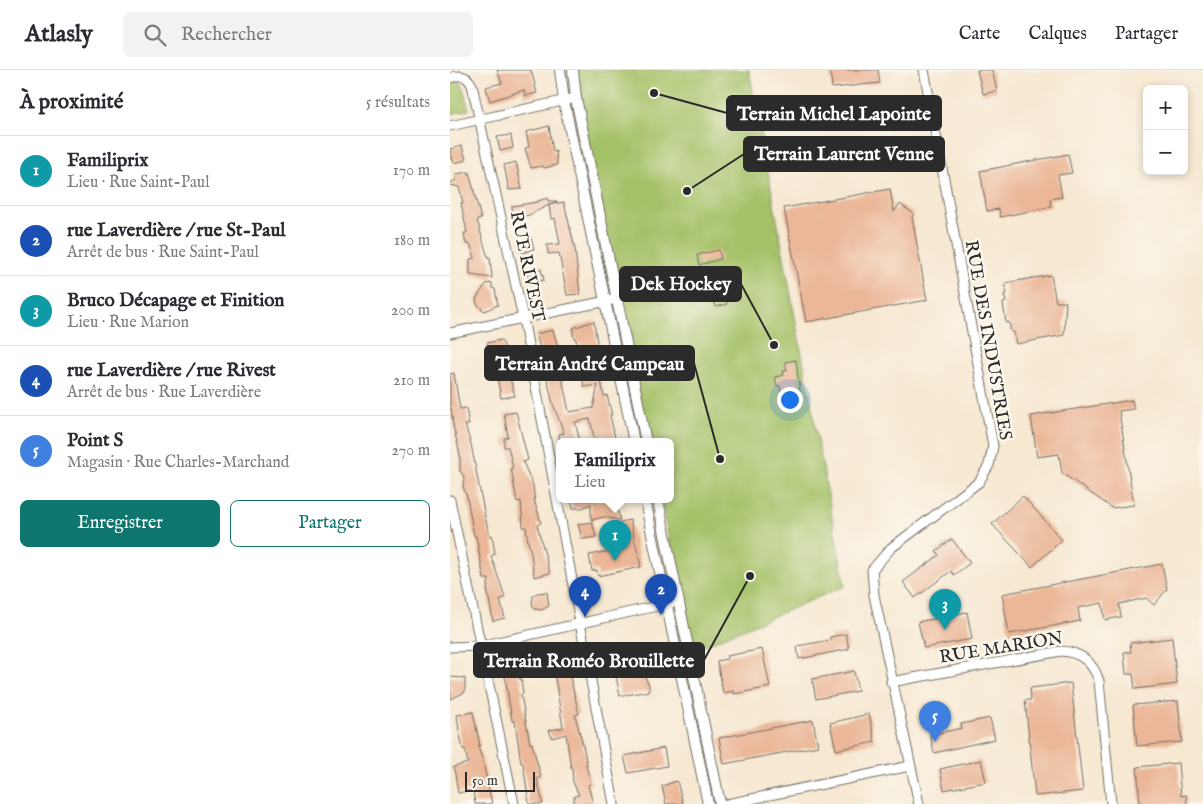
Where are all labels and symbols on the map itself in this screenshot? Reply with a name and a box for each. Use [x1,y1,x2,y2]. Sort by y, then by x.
callout: Terrain Michel Lapointe [727,96,941,130]
text: Terrain Michel Lapointe [736,103,931,127]
callout: Terrain Laurent Venne [744,137,944,171]
text: Terrain Laurent Venne [753,143,934,167]
street label: RUE RIVEST [504,209,549,324]
street label: RUE DES INDUSTRIES [959,239,1016,442]
callout: Dek Hockey [620,267,741,301]
text: Dek Hockey [631,273,732,297]
callout: Terrain André Campeau [485,346,694,380]
text: Terrain André Campeau [495,353,685,377]
your location [777,387,803,413]
pin: 1 [599,520,631,561]
pin: 2 [645,574,677,615]
pin: 4 [569,576,601,617]
pin: 3 [929,589,961,630]
street label: RUE MARION [938,627,1065,670]
callout: Terrain Roméo Brouillette [474,643,704,677]
text: Terrain Roméo Brouillette [483,650,694,674]
pin: 5 [919,701,951,742]
scale bar [465,769,535,792]

